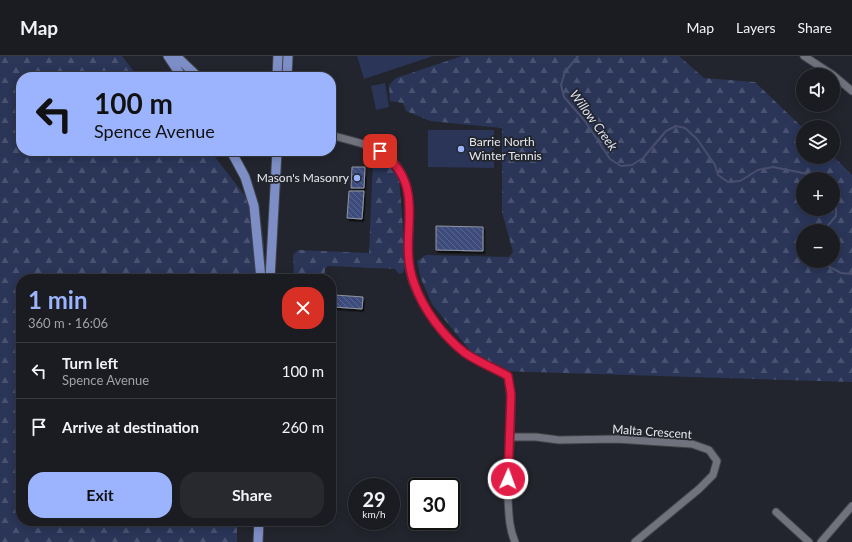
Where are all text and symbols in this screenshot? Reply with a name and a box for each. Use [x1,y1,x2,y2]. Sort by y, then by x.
text: Map [20,16,58,39]
text: Map [686,19,714,36]
text: Layers [736,19,776,36]
text: Share [798,19,832,36]
map controls [796,68,840,268]
button: sound [796,68,840,112]
text: 100 m [94,86,173,120]
water label: Willow Creek [567,87,622,154]
icon: left [28,88,80,140]
text: Spence Avenue [94,120,215,142]
button: layers [796,120,840,164]
pin [363,134,397,168]
place label: Barrie North Winter Tennis [469,134,542,163]
icon: arrive [369,140,391,162]
marker: Barrie North Winter Tennis [456,144,466,154]
place label: Mason's Masonry [257,170,350,185]
button: + [796,172,840,216]
marker: Mason's Masonry [352,173,362,183]
button: − [796,224,840,268]
text: 1 min [28,285,88,314]
button: close [282,287,324,329]
text: 360 m · 16:06 [28,315,108,331]
text: Turn left [62,354,118,372]
icon: left [28,360,50,382]
text: 100 m [282,362,324,380]
text: Spence Avenue [62,372,149,388]
icon: arrive [28,416,50,438]
text: Arrive at destination [62,418,199,436]
text: 260 m [282,418,324,436]
street label: Malta Crescent [612,421,693,442]
position arrow [487,458,529,500]
button: Exit [28,472,172,518]
button: Share [180,472,324,518]
speed limit sign: 30 [408,478,460,530]
text: 29 [362,487,386,511]
text: km/h [362,508,386,520]

